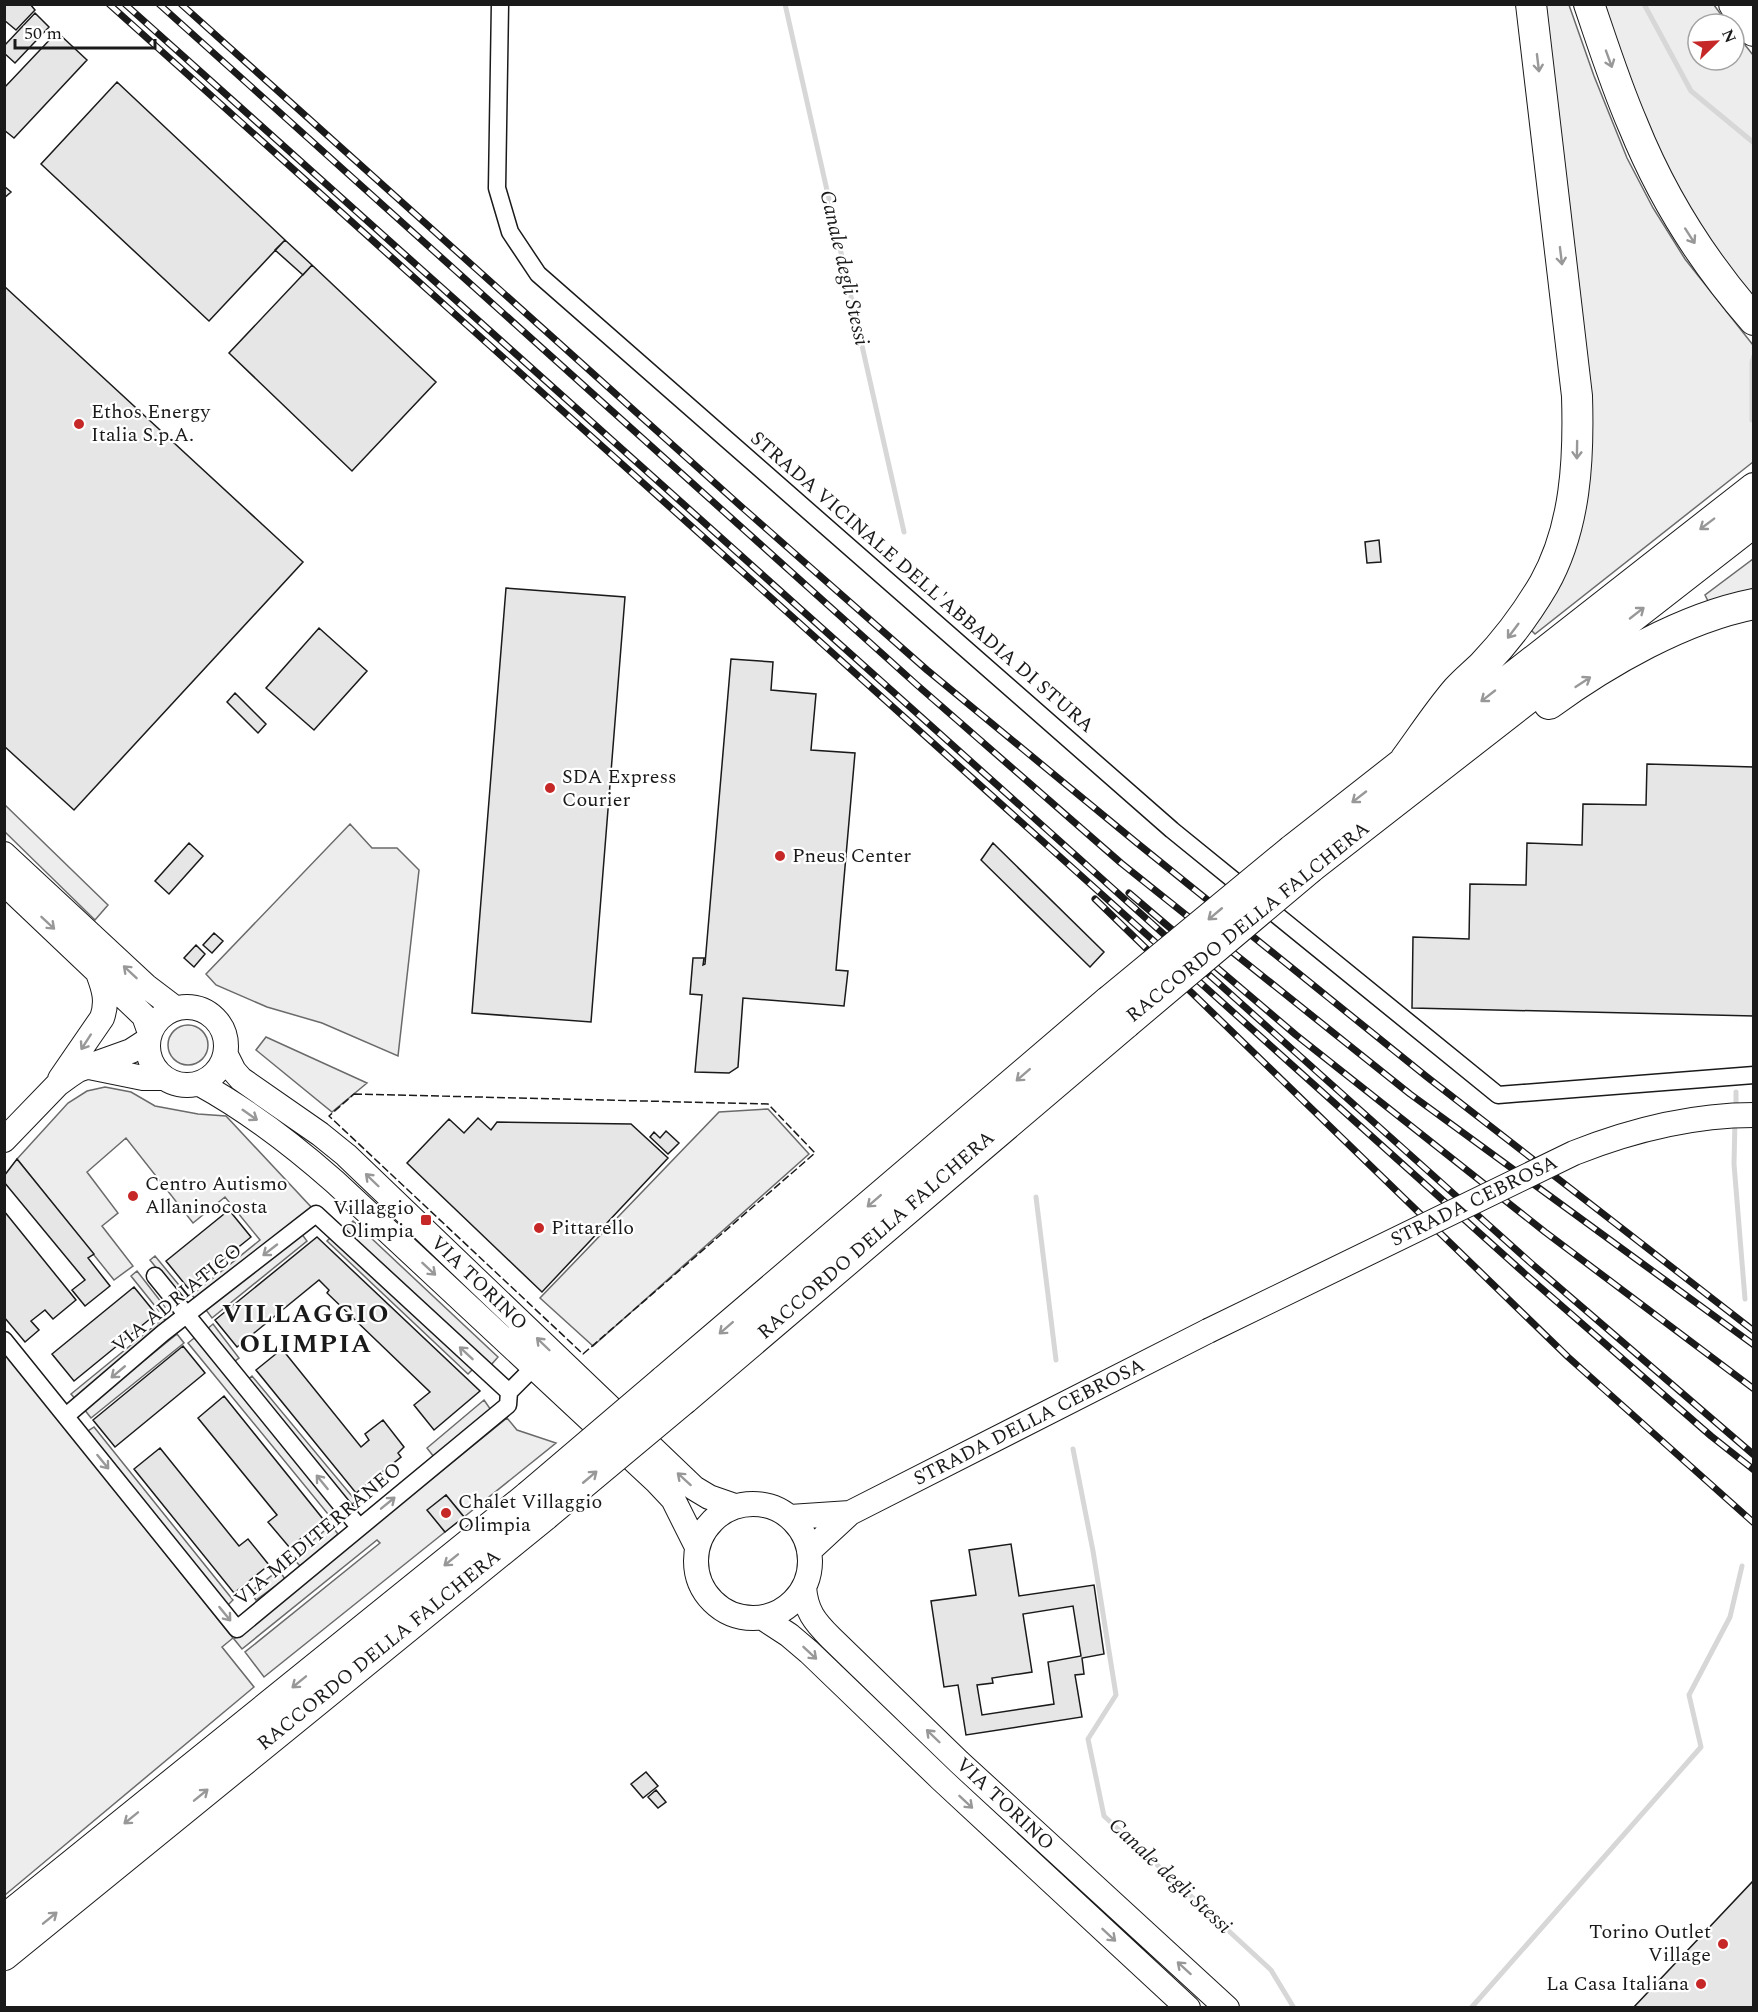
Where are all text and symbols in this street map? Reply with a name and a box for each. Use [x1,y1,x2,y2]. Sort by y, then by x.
scale bar [15,12,154,50]
north arrow [1686,12,1746,72]
text: 50 m [24,20,62,47]
text: N [1715,25,1742,47]
one-way arrow [1604,50,1615,68]
one-way arrow [1533,52,1544,72]
water label: Canale degli Stessi [811,187,877,349]
one-way arrow [1685,227,1697,244]
one-way arrow [1556,246,1567,266]
place label: Ethos Energy Italia S.p.A. [91,397,211,450]
marker: Ethos Energy Italia S.p.A. [72,417,86,431]
street label: STRADA VICINALE DELL'ABBADIA DI STURA [743,424,1101,740]
one-way arrow [1571,440,1583,460]
one-way arrow [1699,517,1715,530]
one-way arrow [1629,607,1645,620]
one-way arrow [1506,622,1519,638]
one-way arrow [1574,676,1591,688]
one-way arrow [1480,689,1496,702]
place label: SDA Express Courier [562,762,677,815]
marker: SDA Express Courier [543,781,557,795]
one-way arrow [1352,790,1368,803]
street label: RACCORDO DELLA FALCHERA [1120,814,1376,1030]
place label: Pneus Center [792,841,911,871]
marker: Pneus Center [773,849,787,863]
one-way arrow [1207,907,1223,920]
one-way arrow [40,916,55,930]
one-way arrow [123,965,138,979]
one-way arrow [80,1033,92,1050]
one-way arrow [1016,1068,1031,1082]
one-way arrow [241,1109,257,1121]
street label: RACCORDO DELLA FALCHERA [751,1123,1001,1347]
street label: STRADA CEBROSA [1385,1147,1563,1255]
place label: Centro Autismo Allaninocosta [145,1169,288,1222]
one-way arrow [365,1173,380,1187]
marker: Centro Autismo Allaninocosta [126,1189,140,1203]
place label: Villaggio Olimpia [333,1193,414,1246]
one-way arrow [866,1195,882,1208]
marker: Villaggio Olimpia [419,1213,433,1227]
place label: Pittarello [551,1213,634,1243]
marker: Pittarello [532,1221,546,1235]
street label: VIA TORINO [423,1229,535,1337]
street label: VIA ADRIATICO [105,1236,249,1360]
one-way arrow [263,1244,279,1257]
one-way arrow [421,1262,436,1276]
district label: VILLAGGIO OLIMPIA [222,1294,390,1364]
one-way arrow [719,1321,734,1335]
one-way arrow [536,1337,551,1351]
one-way arrow [459,1346,474,1360]
street label: STRADA DELLA CEBROSA [908,1351,1150,1493]
one-way arrow [111,1365,126,1379]
one-way arrow [96,1453,109,1469]
street label: VIA MEDITERRANEO [228,1455,408,1613]
one-way arrow [582,1471,598,1484]
one-way arrow [677,1472,692,1486]
one-way arrow [315,1474,328,1490]
place label: Chalet Villaggio Olimpia [458,1487,602,1540]
one-way arrow [380,1497,396,1510]
marker: Chalet Villaggio Olimpia [439,1506,453,1520]
street label: RACCORDO DELLA FALCHERA [251,1542,507,1758]
one-way arrow [443,1553,459,1566]
one-way arrow [218,1605,231,1621]
one-way arrow [802,1646,817,1660]
one-way arrow [292,1675,307,1689]
one-way arrow [925,1729,940,1744]
street label: VIA TORINO [949,1750,1061,1858]
one-way arrow [193,1788,209,1801]
one-way arrow [958,1795,973,1809]
water label: Canale degli Stessi [1101,1810,1239,1942]
one-way arrow [123,1811,139,1824]
one-way arrow [42,1911,58,1924]
place label: Torino Outlet Village [1589,1917,1711,1970]
one-way arrow [1101,1927,1116,1941]
marker: Torino Outlet Village [1716,1937,1730,1951]
one-way arrow [1177,1961,1192,1975]
place label: La Casa Italiana [1546,1969,1689,1999]
marker: La Casa Italiana [1694,1977,1708,1991]

